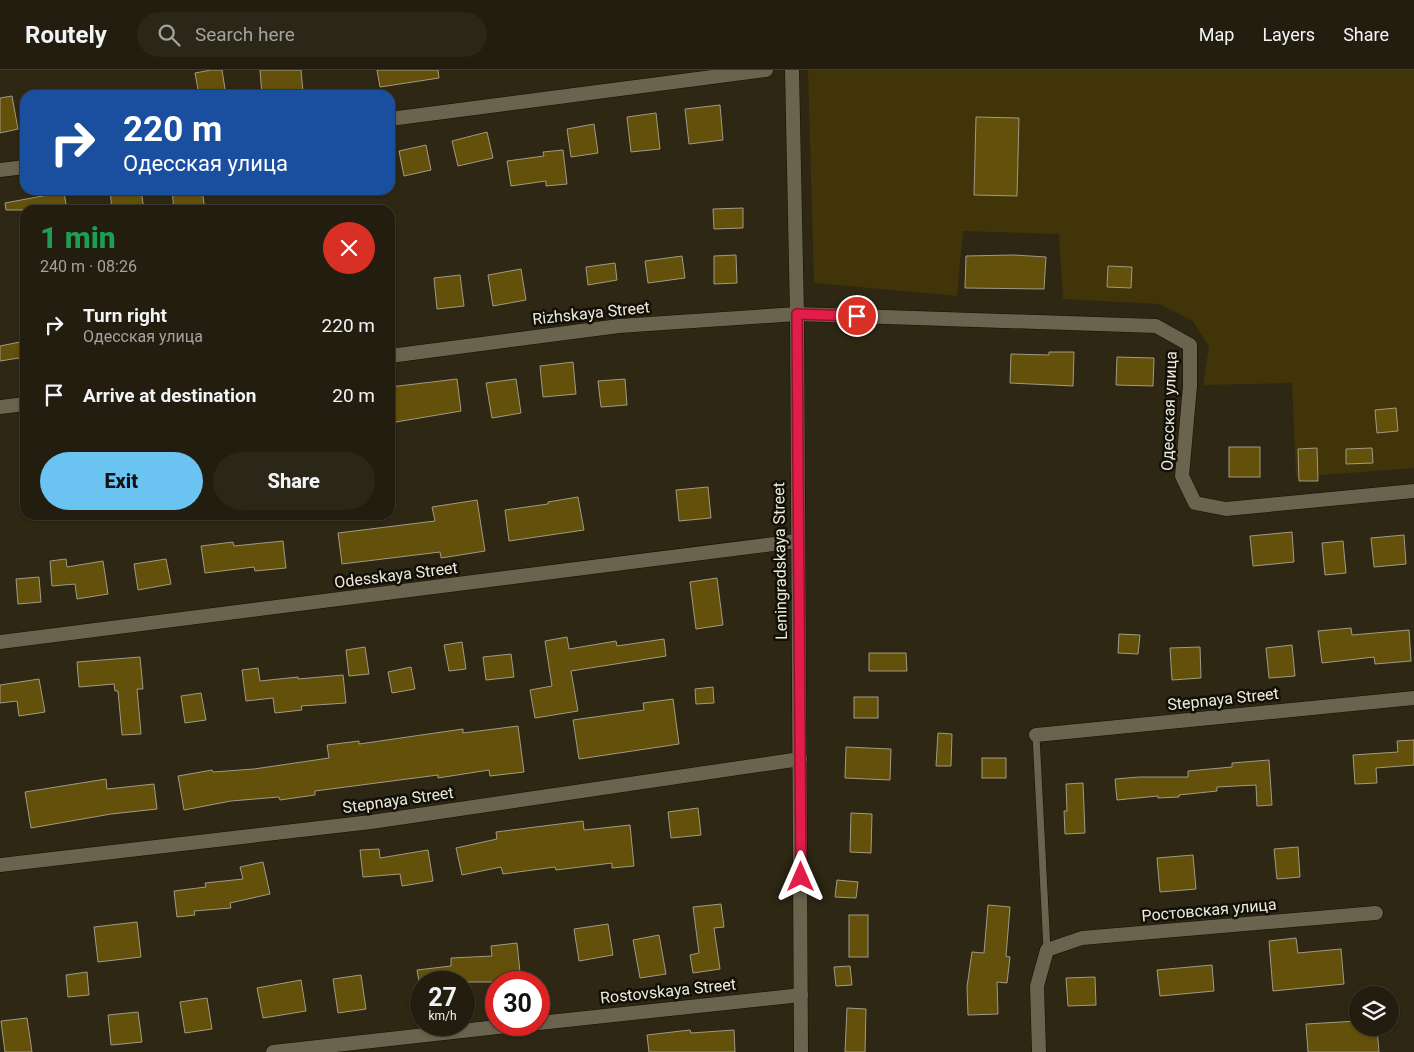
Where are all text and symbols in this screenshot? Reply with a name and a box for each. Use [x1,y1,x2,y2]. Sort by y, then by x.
search box [137,12,487,57]
text: Routely [25,21,107,49]
icon: search [155,21,183,49]
text: Search here [195,23,295,46]
text: Map [1199,24,1234,45]
text: Layers [1262,24,1315,45]
text: Share [1343,24,1389,45]
text: 220 m [123,109,222,150]
icon: right [40,110,105,175]
text: Одесская улица [123,151,288,176]
text: 1 min [40,220,116,255]
button: close [323,222,375,274]
text: 240 m · 08:26 [40,257,137,276]
pin [836,295,878,337]
street label: Rizhskaya Street [531,297,651,329]
icon: arrive [843,302,871,330]
text: Turn right [83,304,167,327]
icon: right [40,311,68,339]
text: 220 m [322,314,375,337]
text: Одесская улица [83,327,203,346]
street label: Одесская улица [1157,351,1181,471]
icon: arrive [40,381,68,409]
text: Arrive at destination [83,384,256,407]
text: 20 m [332,384,375,407]
button: Exit [40,452,203,510]
button: Share [213,452,375,510]
street label: Leningradskaya Street [769,482,791,640]
street label: Odesskaya Street [333,558,459,592]
street label: Stepnaya Street [1166,684,1280,714]
street label: Stepnaya Street [341,783,455,817]
position arrow [774,850,826,902]
street label: Ростовская улица [1141,895,1277,925]
speed limit sign: 30 [485,971,550,1036]
street label: Rostovskaya Street [599,974,737,1008]
text: 27 [428,983,457,1012]
map controls [1349,986,1399,1036]
button: layers [1349,986,1399,1036]
text: km/h [428,1009,457,1023]

